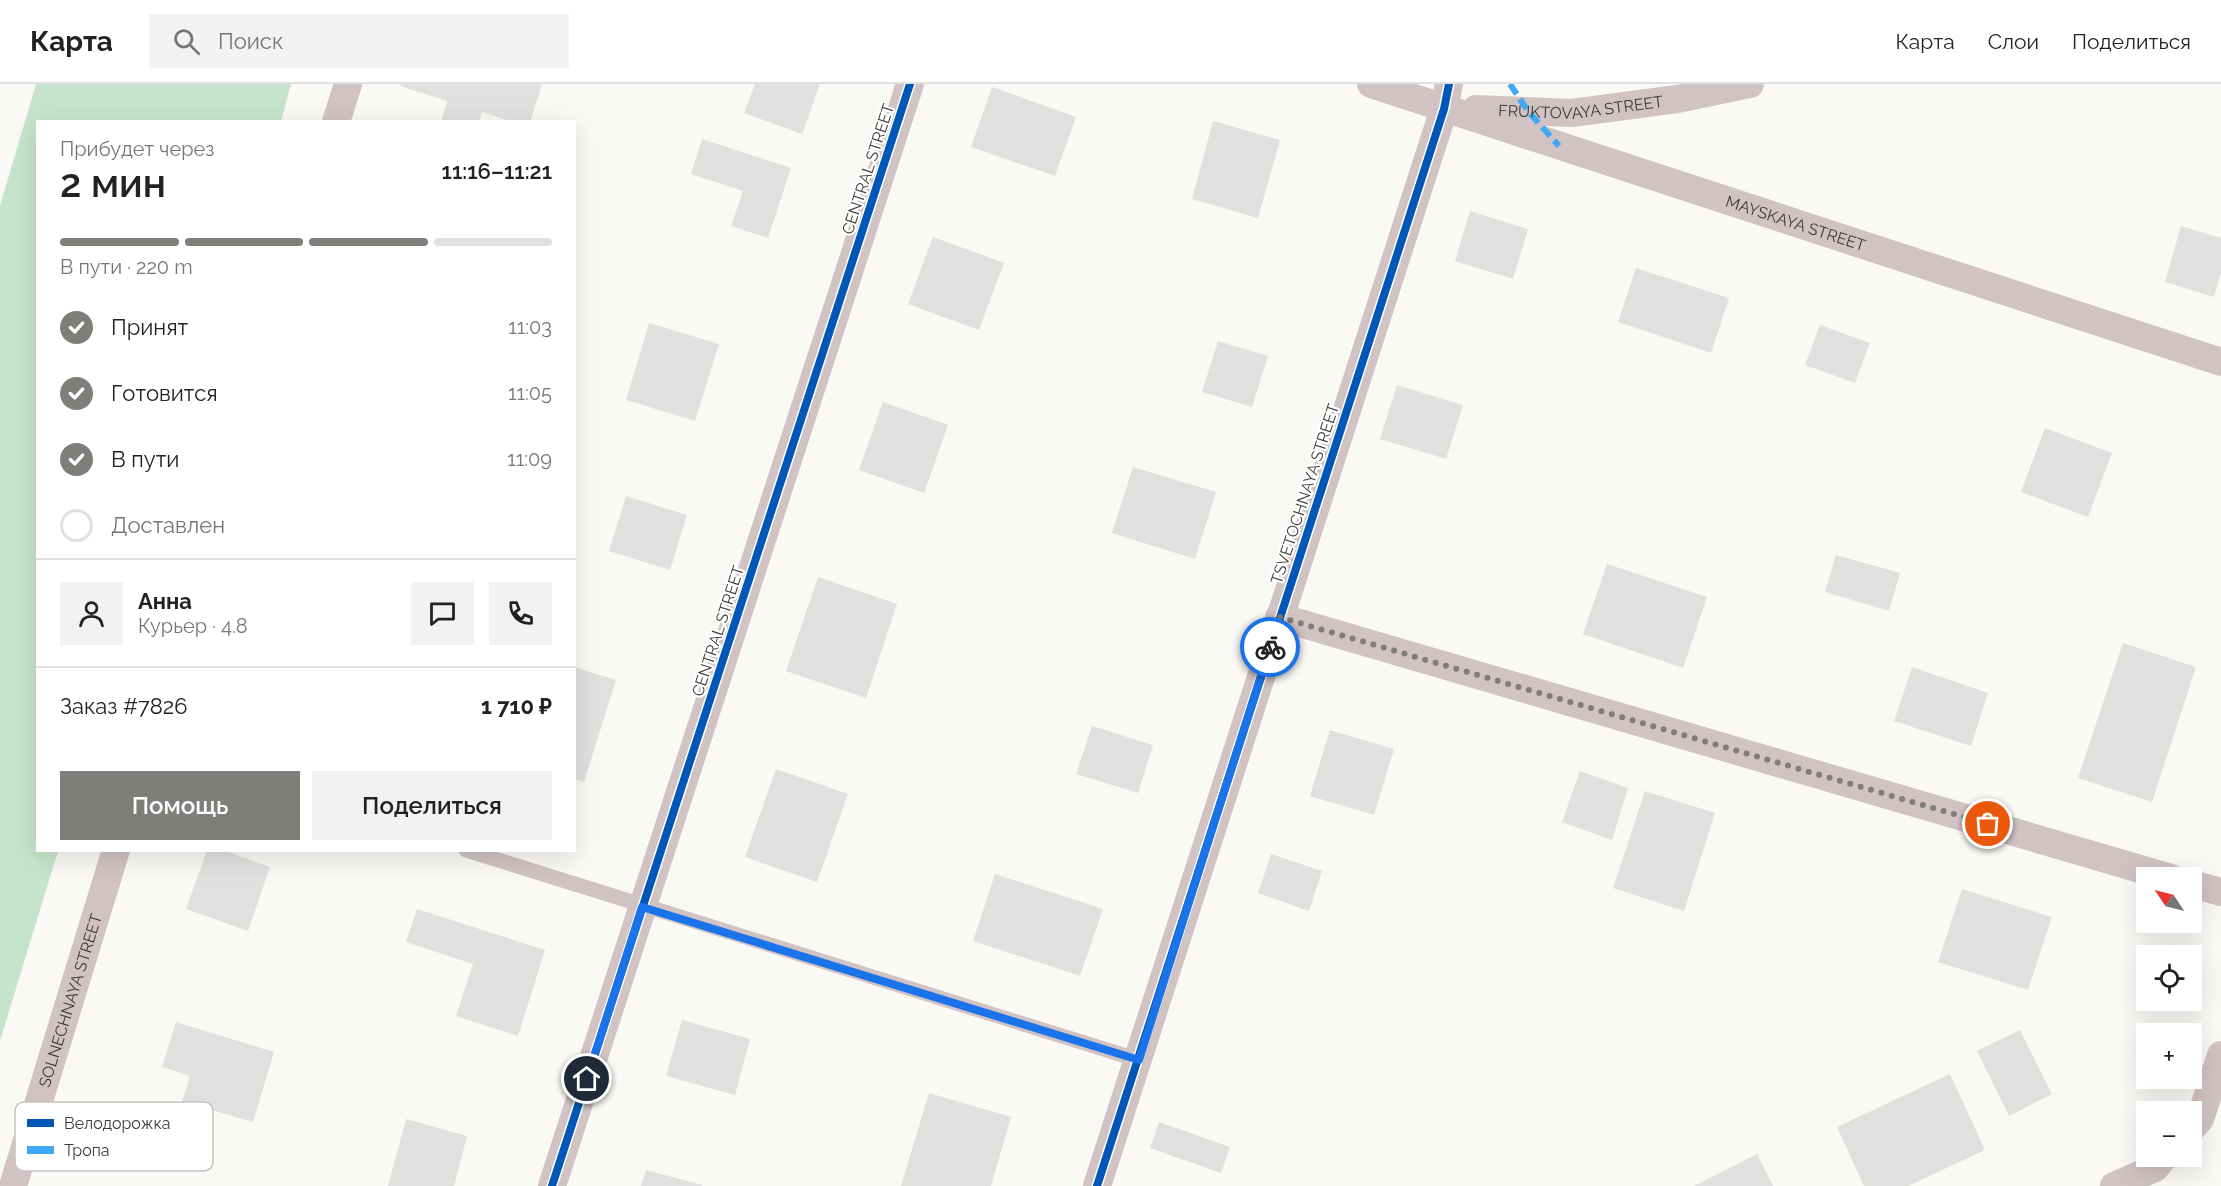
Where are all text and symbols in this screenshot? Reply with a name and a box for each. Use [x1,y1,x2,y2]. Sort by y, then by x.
search box [149,14,569,68]
text: Карта [30,25,113,58]
icon: search [170,25,203,58]
text: Поиск [218,28,283,54]
text: Карта [1896,29,1955,54]
text: Слои [1988,29,2039,54]
text: Поделиться [2072,29,2191,54]
street label: FRUKTOVAYA STREET [1498,91,1664,123]
street label: CENTRAL STREET [838,101,898,237]
text: Прибудет через [60,137,214,161]
text: 11:16–11:21 [442,158,552,184]
text: 2 мин [60,160,166,206]
street label: MAYSKAYA STREET [1724,191,1868,255]
text: В пути · 220 m [60,255,193,279]
icon: check [60,311,93,344]
text: Принят [111,314,188,340]
text: 11:03 [508,315,552,339]
icon: check [60,377,93,410]
text: Готовится [111,380,218,406]
text: 11:05 [508,381,552,405]
street label: TSVETOCHNAYA STREET [1267,401,1343,587]
icon: check [60,443,93,476]
text: В пути [111,446,179,472]
text: 11:09 [507,447,552,471]
text: Доставлен [111,512,225,538]
street label: CENTRAL STREET [688,563,748,699]
button: person [60,582,123,645]
button: chat [411,582,474,645]
button: phone [489,582,552,645]
text: Анна [138,588,192,614]
text: Курьер · 4.8 [138,614,248,638]
courier [1240,617,1300,677]
icon: bike [1254,631,1287,664]
text: Заказ #7826 [60,693,188,719]
text: 1 710 ₽ [481,693,552,719]
button: Помощь [60,771,300,840]
button: Поделиться [312,771,552,840]
pin [1962,798,2013,849]
icon: bag [1971,807,2004,840]
north arrow [2136,867,2202,933]
map controls [2136,867,2202,1167]
street label: SOLNECHNAYA STREET [34,911,105,1090]
button: locate [2136,945,2202,1011]
button: + [2136,1023,2202,1089]
pin [561,1053,612,1104]
icon: home [570,1062,603,1095]
button: − [2136,1101,2202,1167]
legend [15,1102,213,1171]
text: Велодорожка [64,1114,171,1133]
text: Тропа [64,1141,110,1160]

